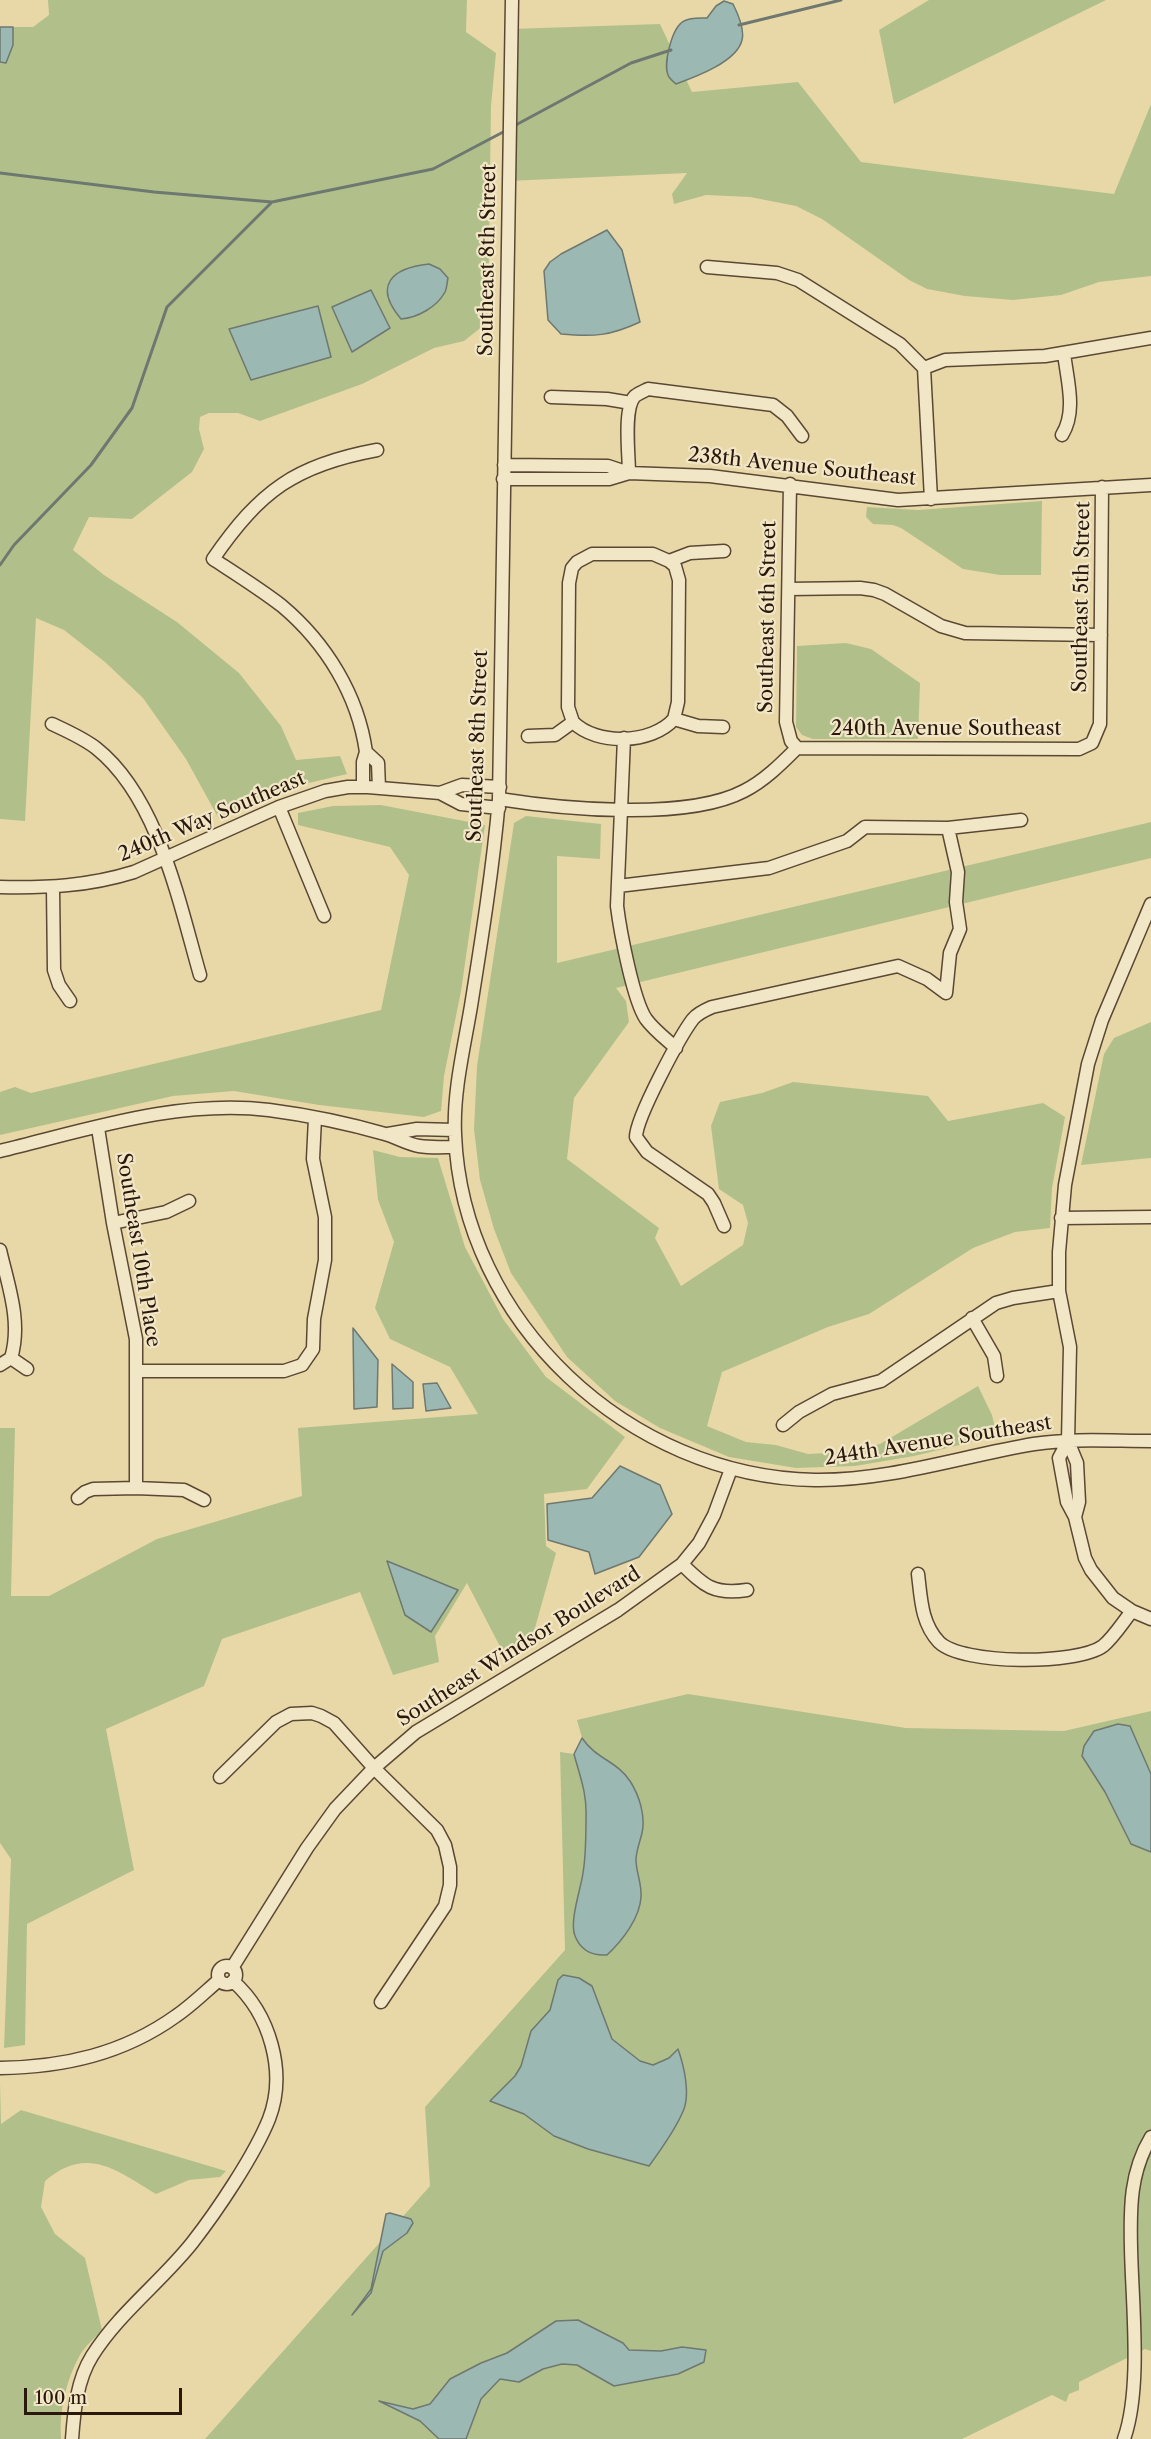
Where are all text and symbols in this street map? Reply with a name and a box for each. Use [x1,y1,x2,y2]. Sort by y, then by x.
street label: Southeast 8th Street [474,164,502,356]
street label: 238th Avenue Southeast [687,443,917,491]
street label: Southeast 5th Street [1068,501,1096,693]
street label: Southeast 6th Street [754,521,782,713]
street label: Southeast 8th Street [463,649,493,843]
street label: 240th Avenue Southeast [831,717,1061,741]
street label: 240th Way Southeast [115,767,309,867]
street label: Southeast 10th Place [111,1151,165,1349]
street label: 244th Avenue Southeast [823,1411,1053,1471]
street label: Southeast Windsor Boulevard [393,1562,645,1732]
scale bar [27,2376,184,2414]
text: 100 m [35,2387,87,2409]

